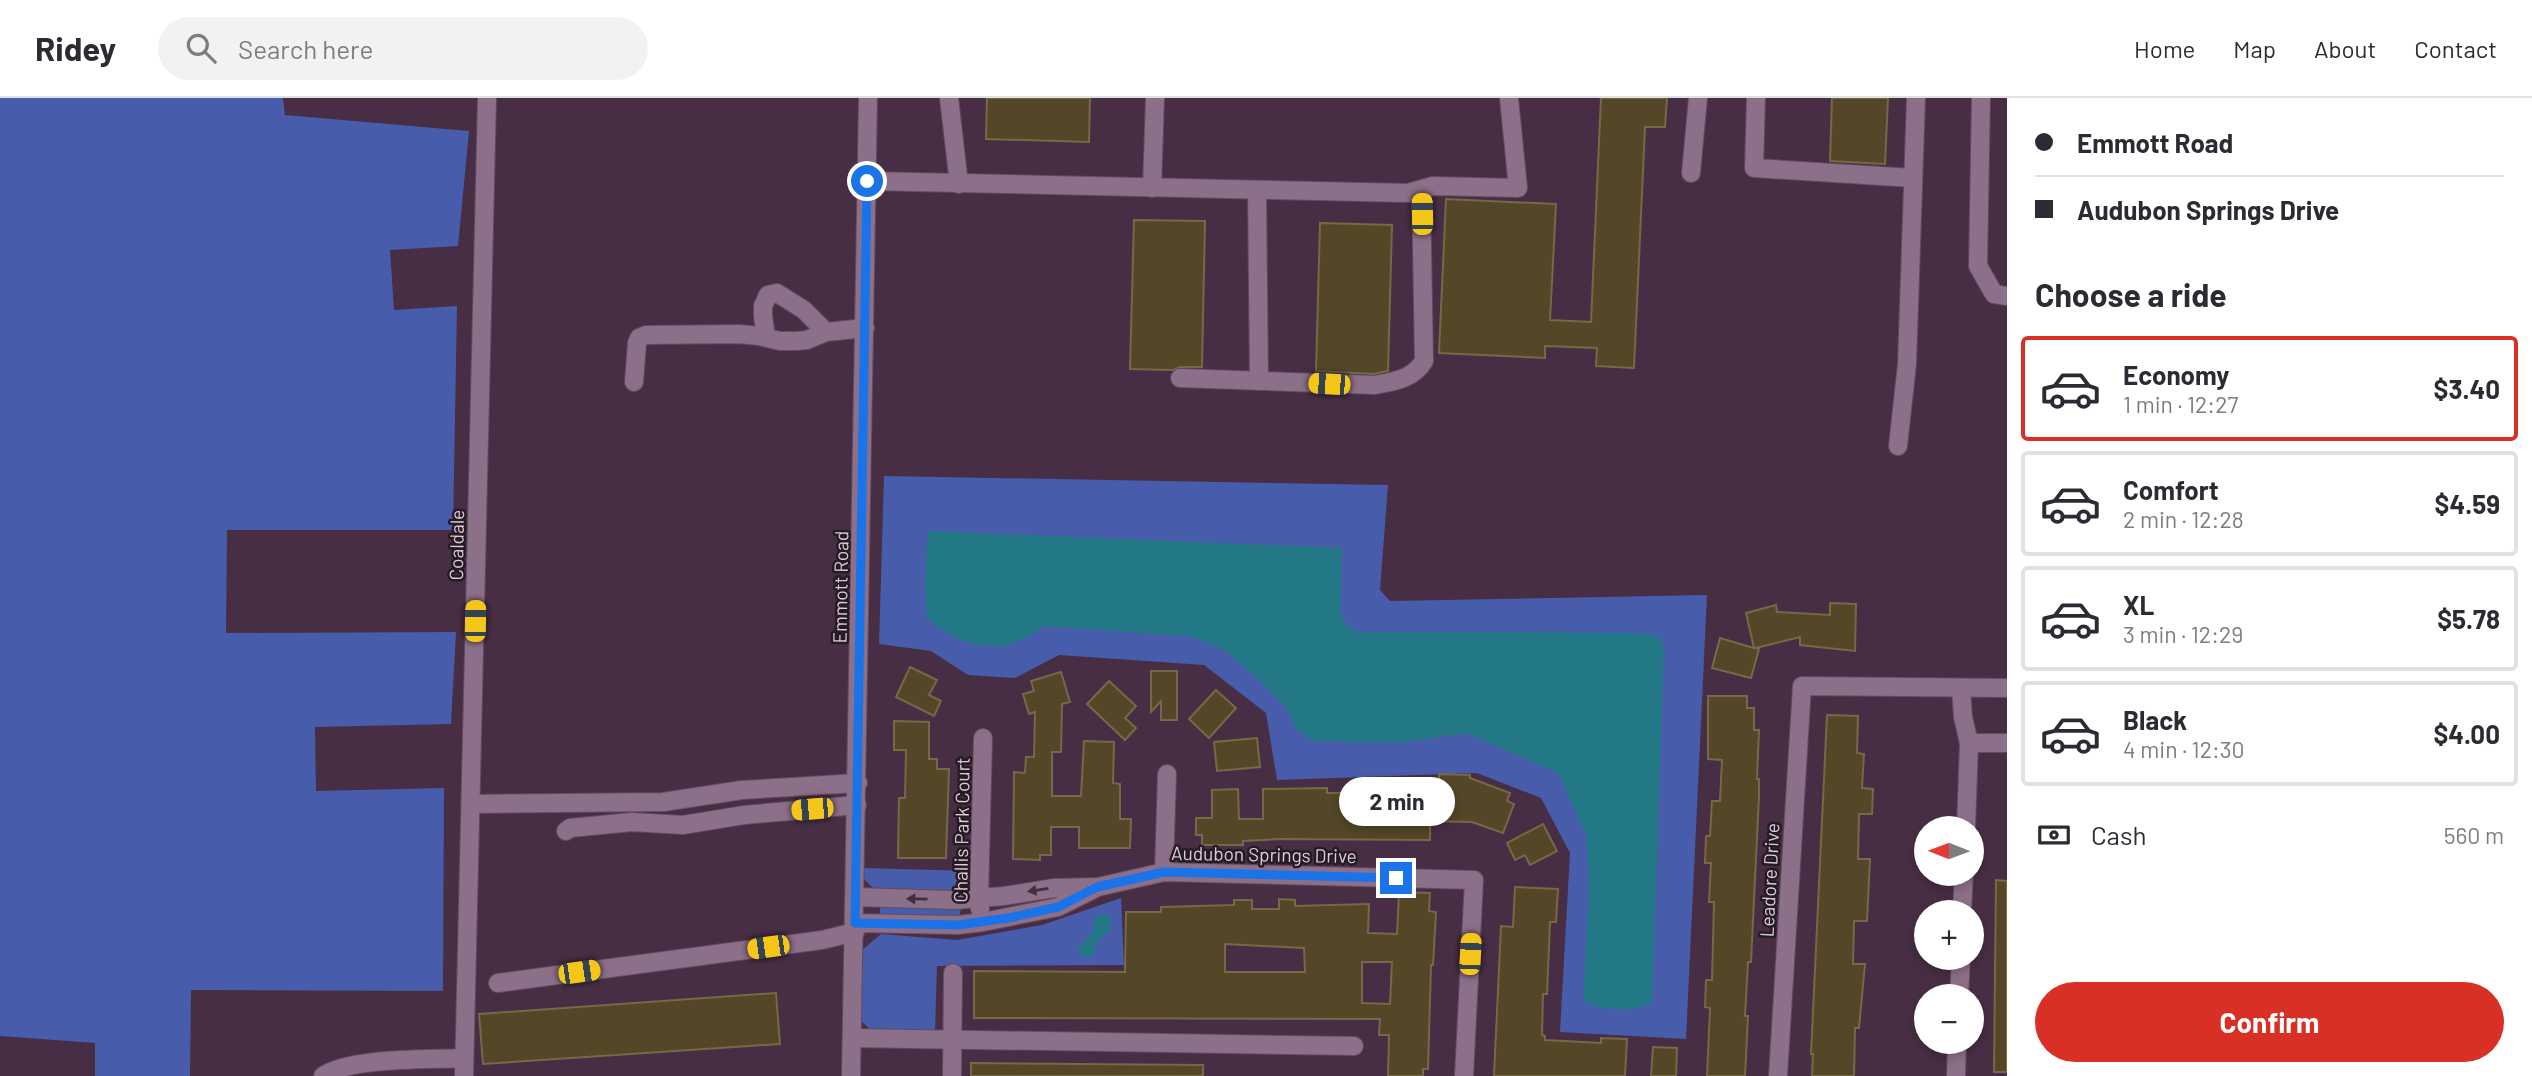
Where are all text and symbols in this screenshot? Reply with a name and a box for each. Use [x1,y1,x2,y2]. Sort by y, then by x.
search box [158,17,648,80]
text: Ridey [35,28,116,68]
icon: search [182,29,220,67]
text: Search here [238,33,373,64]
text: Home [2134,34,2195,63]
text: Map [2233,34,2276,63]
text: About [2314,34,2376,63]
text: Contact [2414,34,2497,63]
text: Emmott Road [2077,127,2233,158]
route start [851,165,883,197]
car [1412,193,1433,235]
text: Audubon Springs Drive [2077,194,2339,225]
text: Choose a ride [2035,275,2227,313]
icon: car [2039,357,2102,420]
text: Economy [2123,359,2229,390]
car [1308,372,1351,396]
text: $3.40 [2434,373,2500,404]
text: 1 min · 12:27 [2123,390,2238,418]
icon: car [2039,472,2102,535]
text: Comfort [2123,474,2219,505]
text: $4.59 [2435,488,2500,519]
text: 2 min · 12:28 [2123,505,2244,533]
street label: Coaldale [444,510,468,580]
street label: Emmott Road [828,530,852,644]
icon: car [2039,587,2102,650]
text: XL [2123,589,2154,620]
car [465,600,486,642]
text: $5.78 [2437,603,2500,634]
text: 3 min · 12:29 [2123,620,2243,648]
icon: car [2039,702,2102,765]
text: Black [2123,704,2187,735]
text: $4.00 [2433,718,2500,749]
text: 4 min · 12:30 [2123,735,2245,763]
street label: Challis Park Court [948,757,974,903]
callout: 2 min [1338,776,1454,826]
text: 2 min [1369,787,1425,815]
car [791,797,834,821]
north arrow [1914,816,1984,886]
map controls [1914,816,1984,1054]
icon: cash [2035,816,2073,854]
text: Cash [2091,819,2146,850]
text: 560 m [2444,821,2504,849]
street label: Leadore Drive [1755,822,1783,938]
street label: Audubon Springs Drive [1171,841,1357,867]
route end [1380,862,1412,894]
one-way arrow [1027,885,1049,896]
one-way arrow [906,893,928,905]
button: + [1914,900,1984,970]
car [1459,932,1482,976]
car [746,934,791,960]
car [557,959,602,985]
button: Confirm [2035,982,2504,1062]
button: − [1914,984,1984,1054]

